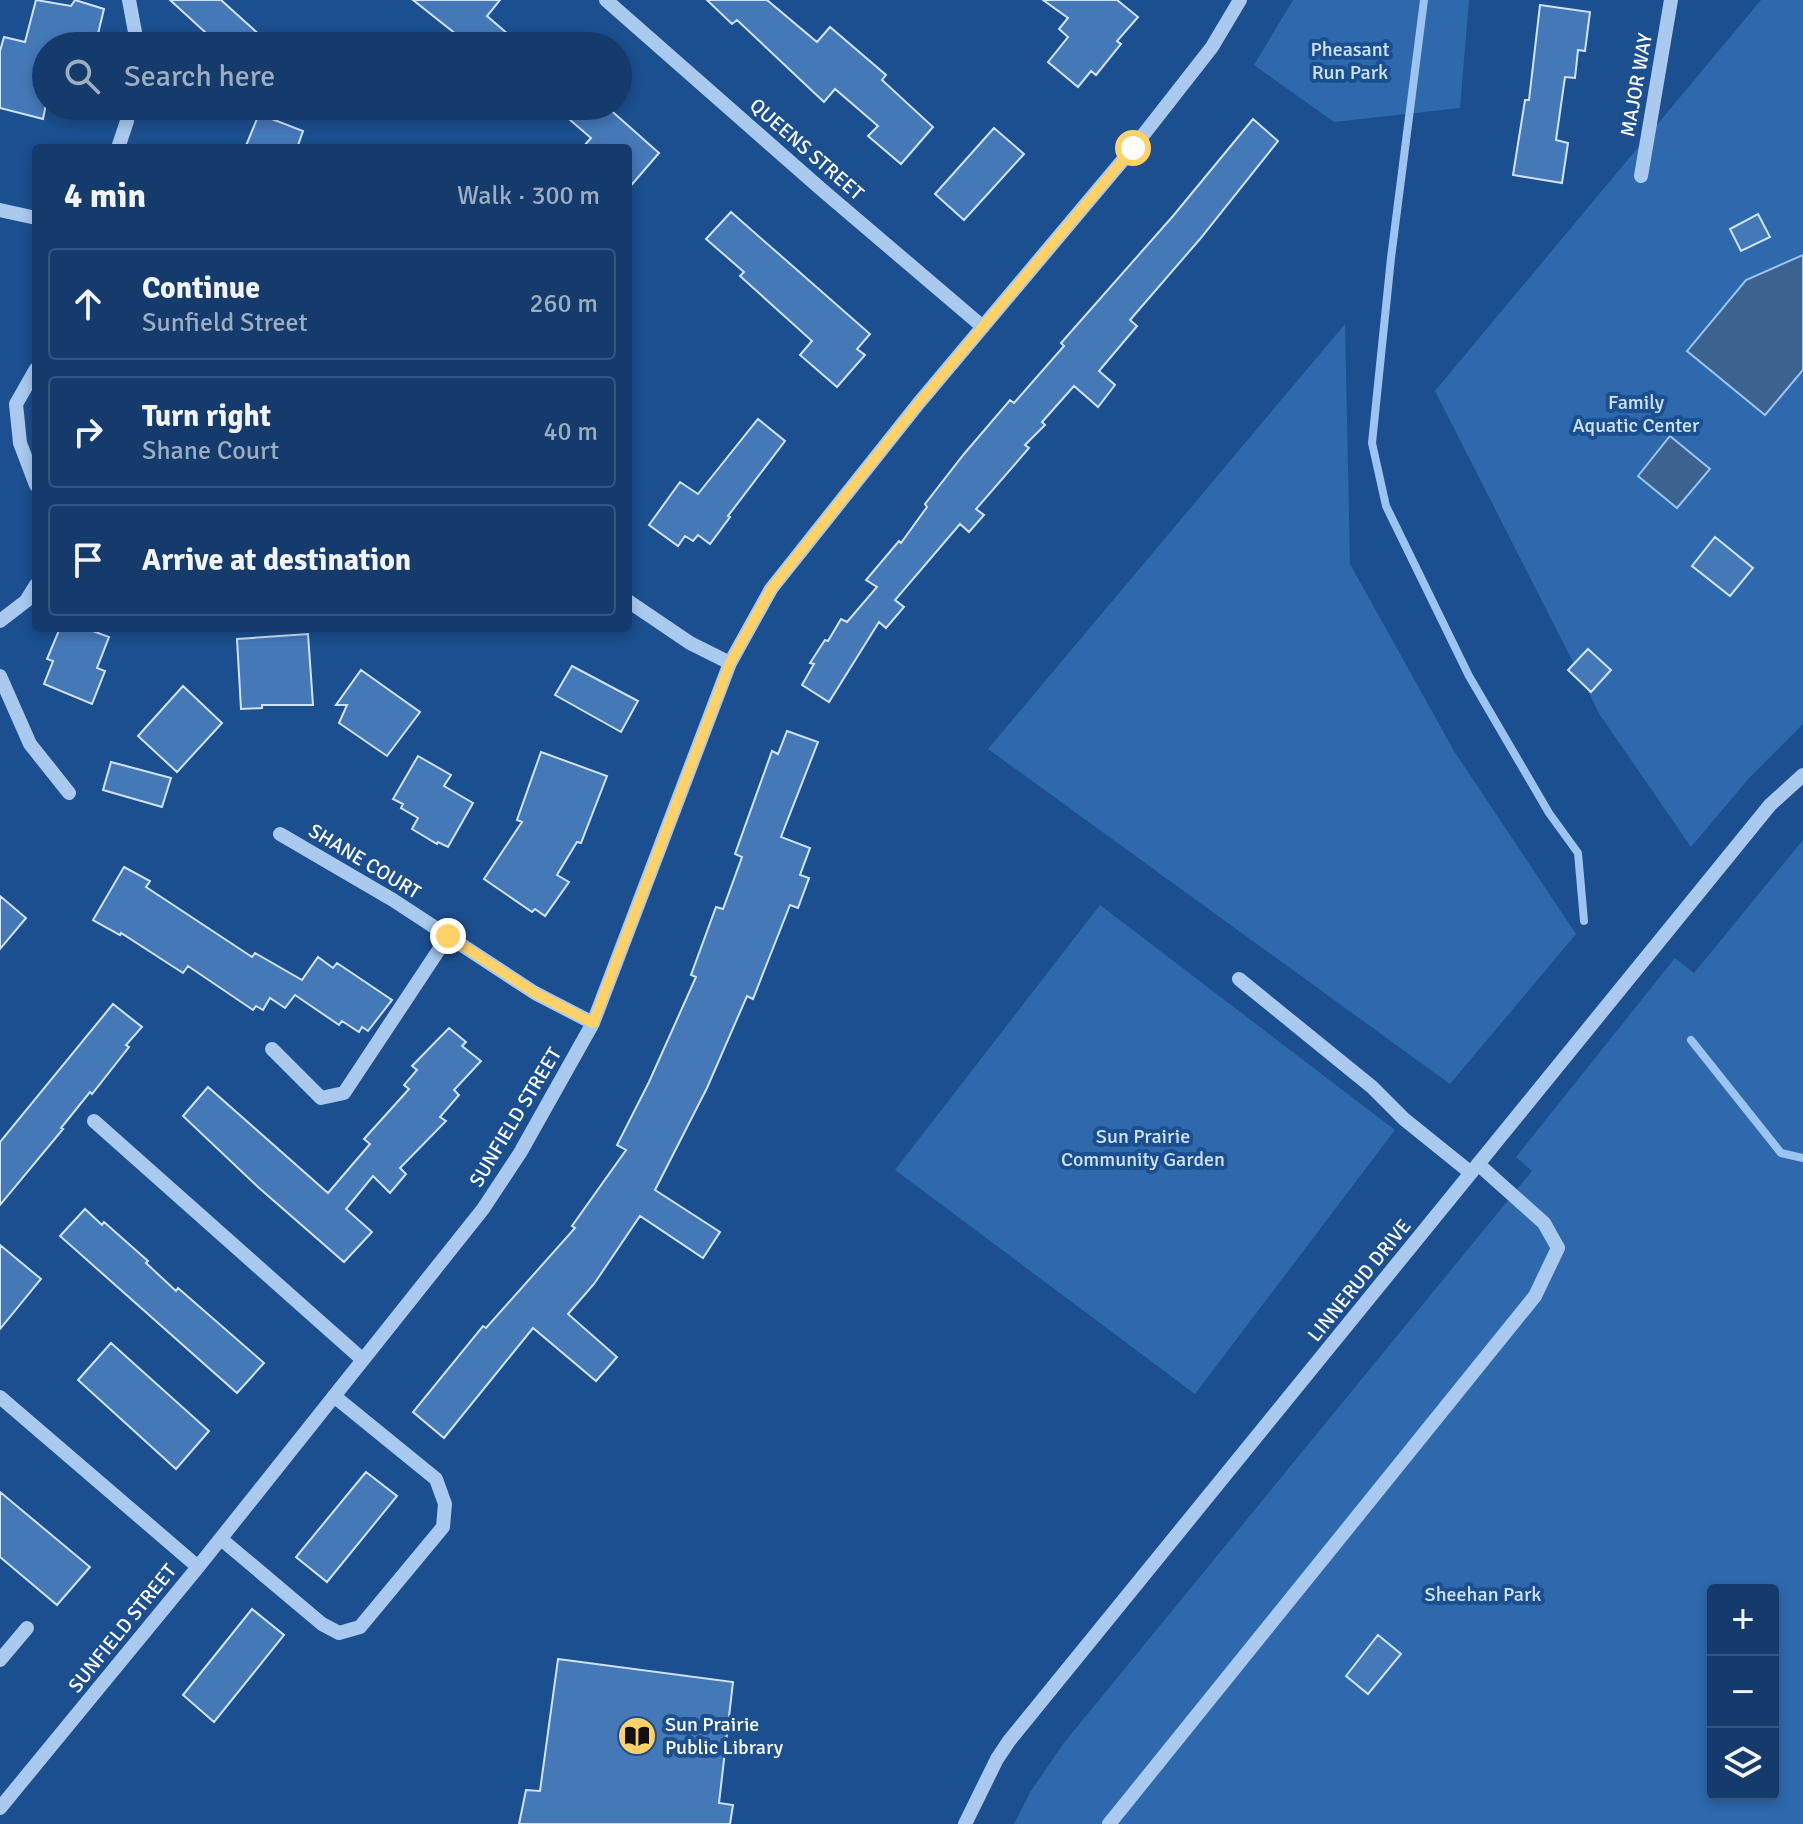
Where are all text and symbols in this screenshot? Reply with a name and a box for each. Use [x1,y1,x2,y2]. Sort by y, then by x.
street label: MAJOR WAY [1615,31,1658,139]
search box [32,32,632,120]
park label: Pheasant Run Park [1310,37,1390,85]
icon: search [60,54,104,98]
text: Search here [124,58,275,95]
street label: QUEENS STREET [744,93,869,206]
route start [1115,130,1151,166]
text: 4 min [64,175,146,217]
text: Walk · 300 m [457,180,600,212]
text: Continue [142,270,260,307]
icon: ahead [66,282,110,326]
text: 260 m [529,288,598,320]
text: Sunfield Street [142,307,308,339]
park label: Family Aquatic Center [1573,390,1700,438]
text: Turn right [142,398,271,435]
icon: right [66,410,110,454]
text: 40 m [543,416,598,448]
text: Shane Court [142,435,279,467]
icon: arrive [66,538,110,582]
text: Arrive at destination [142,542,411,579]
street label: SHANE COURT [304,818,425,905]
route end [430,918,466,954]
street label: SUNFIELD STREET [464,1043,567,1192]
park label: Sun Prairie Community Garden [1061,1124,1225,1172]
street label: LINNERUD DRIVE [1302,1214,1417,1347]
street label: SUNFIELD STREET [63,1559,182,1698]
park label: Sheehan Park [1425,1582,1541,1607]
map controls [1707,1584,1779,1800]
button: + [1707,1584,1779,1656]
button: − [1707,1656,1779,1728]
place label: Sun Prairie Public Library [665,1712,784,1760]
library icon: Sun Prairie Public Library [616,1715,658,1757]
button: layers [1707,1728,1779,1800]

